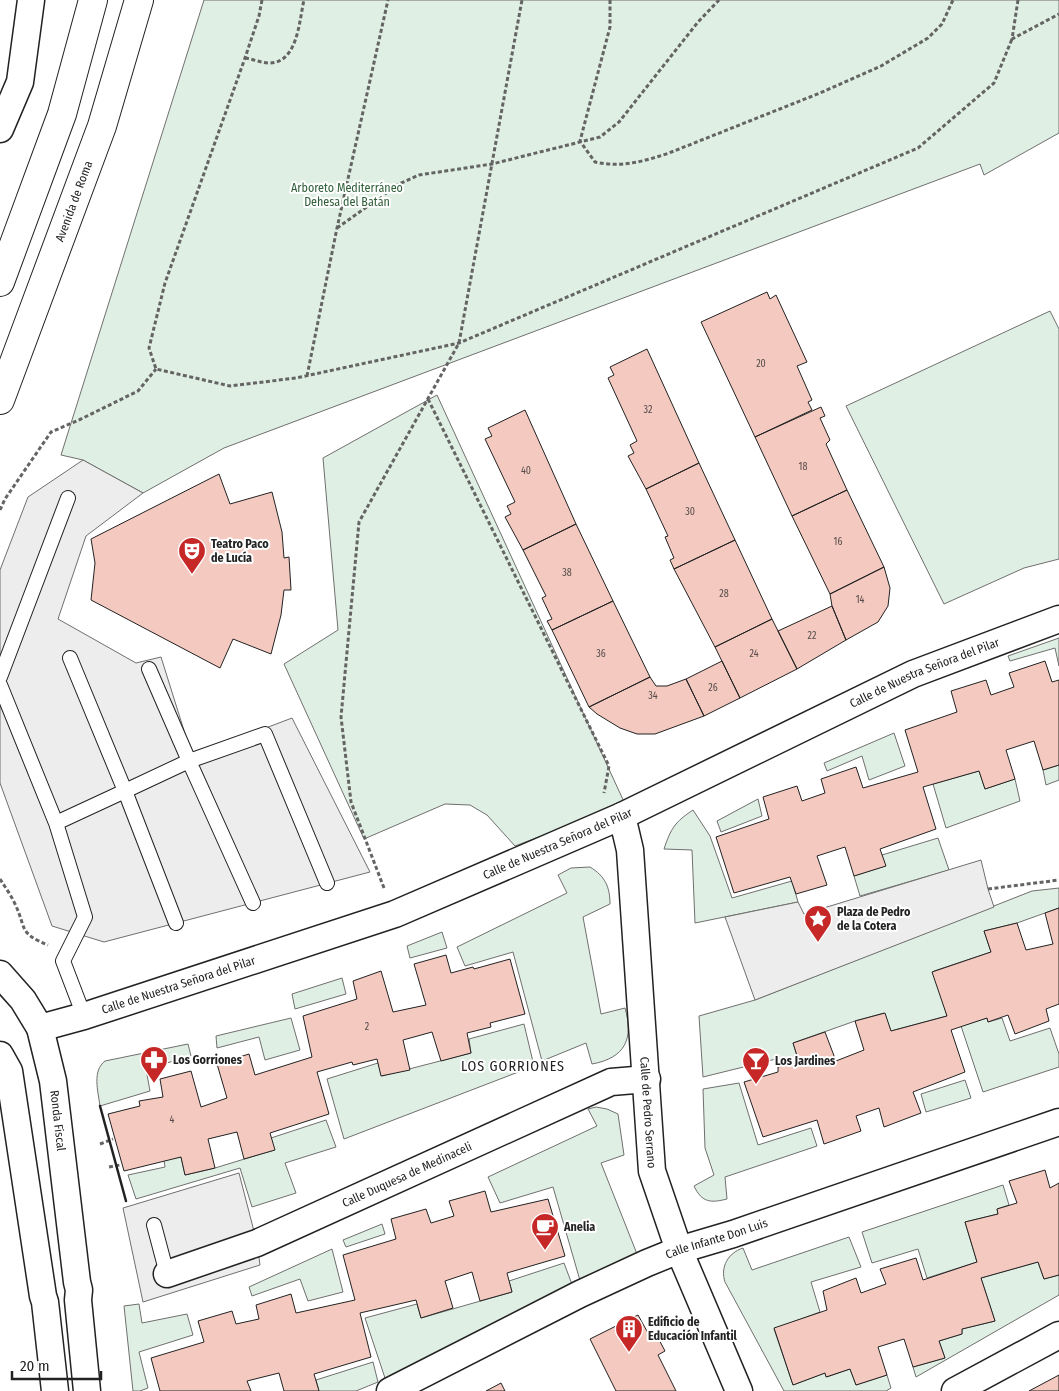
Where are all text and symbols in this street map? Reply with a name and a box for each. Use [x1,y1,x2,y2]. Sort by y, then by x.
street label: Avenida de Roma [53,159,95,244]
park label: Arboreto Mediterráneo Dehesa del Batán [291,181,403,209]
house number: 20 [756,358,766,370]
house number: 32 [644,404,653,416]
house number: 18 [799,461,807,473]
house number: 40 [521,465,531,477]
house number: 30 [685,506,695,518]
theatre icon: Teatro Paco de Lucía [177,536,207,575]
house number: 16 [834,536,842,548]
place label: Teatro Paco de Lucía [211,537,269,565]
house number: 38 [562,567,572,579]
house number: 28 [719,588,729,600]
house number: 14 [856,594,865,606]
house number: 22 [808,630,817,642]
street label: Calle de Nuestra Señora del Pilar [847,635,1002,711]
house number: 36 [596,648,606,660]
house number: 24 [749,648,759,660]
house number: 26 [708,682,718,694]
house number: 34 [648,690,658,702]
street label: Calle de Nuestra Señora del Pilar [481,805,635,882]
place icon: Plaza de Pedro de la Cotera [803,904,833,943]
place label: Plaza de Pedro de la Cotera [837,905,911,933]
street label: Calle de Nuestra Señora del Pilar [100,953,258,1017]
house number: 2 [365,1021,370,1033]
pharmacy icon: Los Gorriones [139,1045,169,1084]
bar icon: Los Jardines [741,1046,771,1085]
place label: Los Gorriones [173,1053,243,1067]
place label: Los Jardines [775,1054,836,1068]
street label: Calle de Pedro Serrano [637,1056,659,1169]
district label: LOS GORRIONES [461,1058,565,1075]
street label: Ronda Fiscal [47,1089,68,1152]
house number: 4 [170,1114,175,1126]
street label: Calle Duquesa de Medinaceli [340,1139,474,1210]
cafe icon: Anelia [530,1212,560,1251]
street label: Calle Infante Don Luis [663,1216,770,1262]
place label: Anelia [563,1220,595,1234]
building icon: Edificio de Educación Infantil [614,1314,644,1353]
place label: Edificio de Educación Infantil [648,1315,738,1343]
scale bar [12,1348,101,1380]
text: 20 m [20,1357,50,1375]

